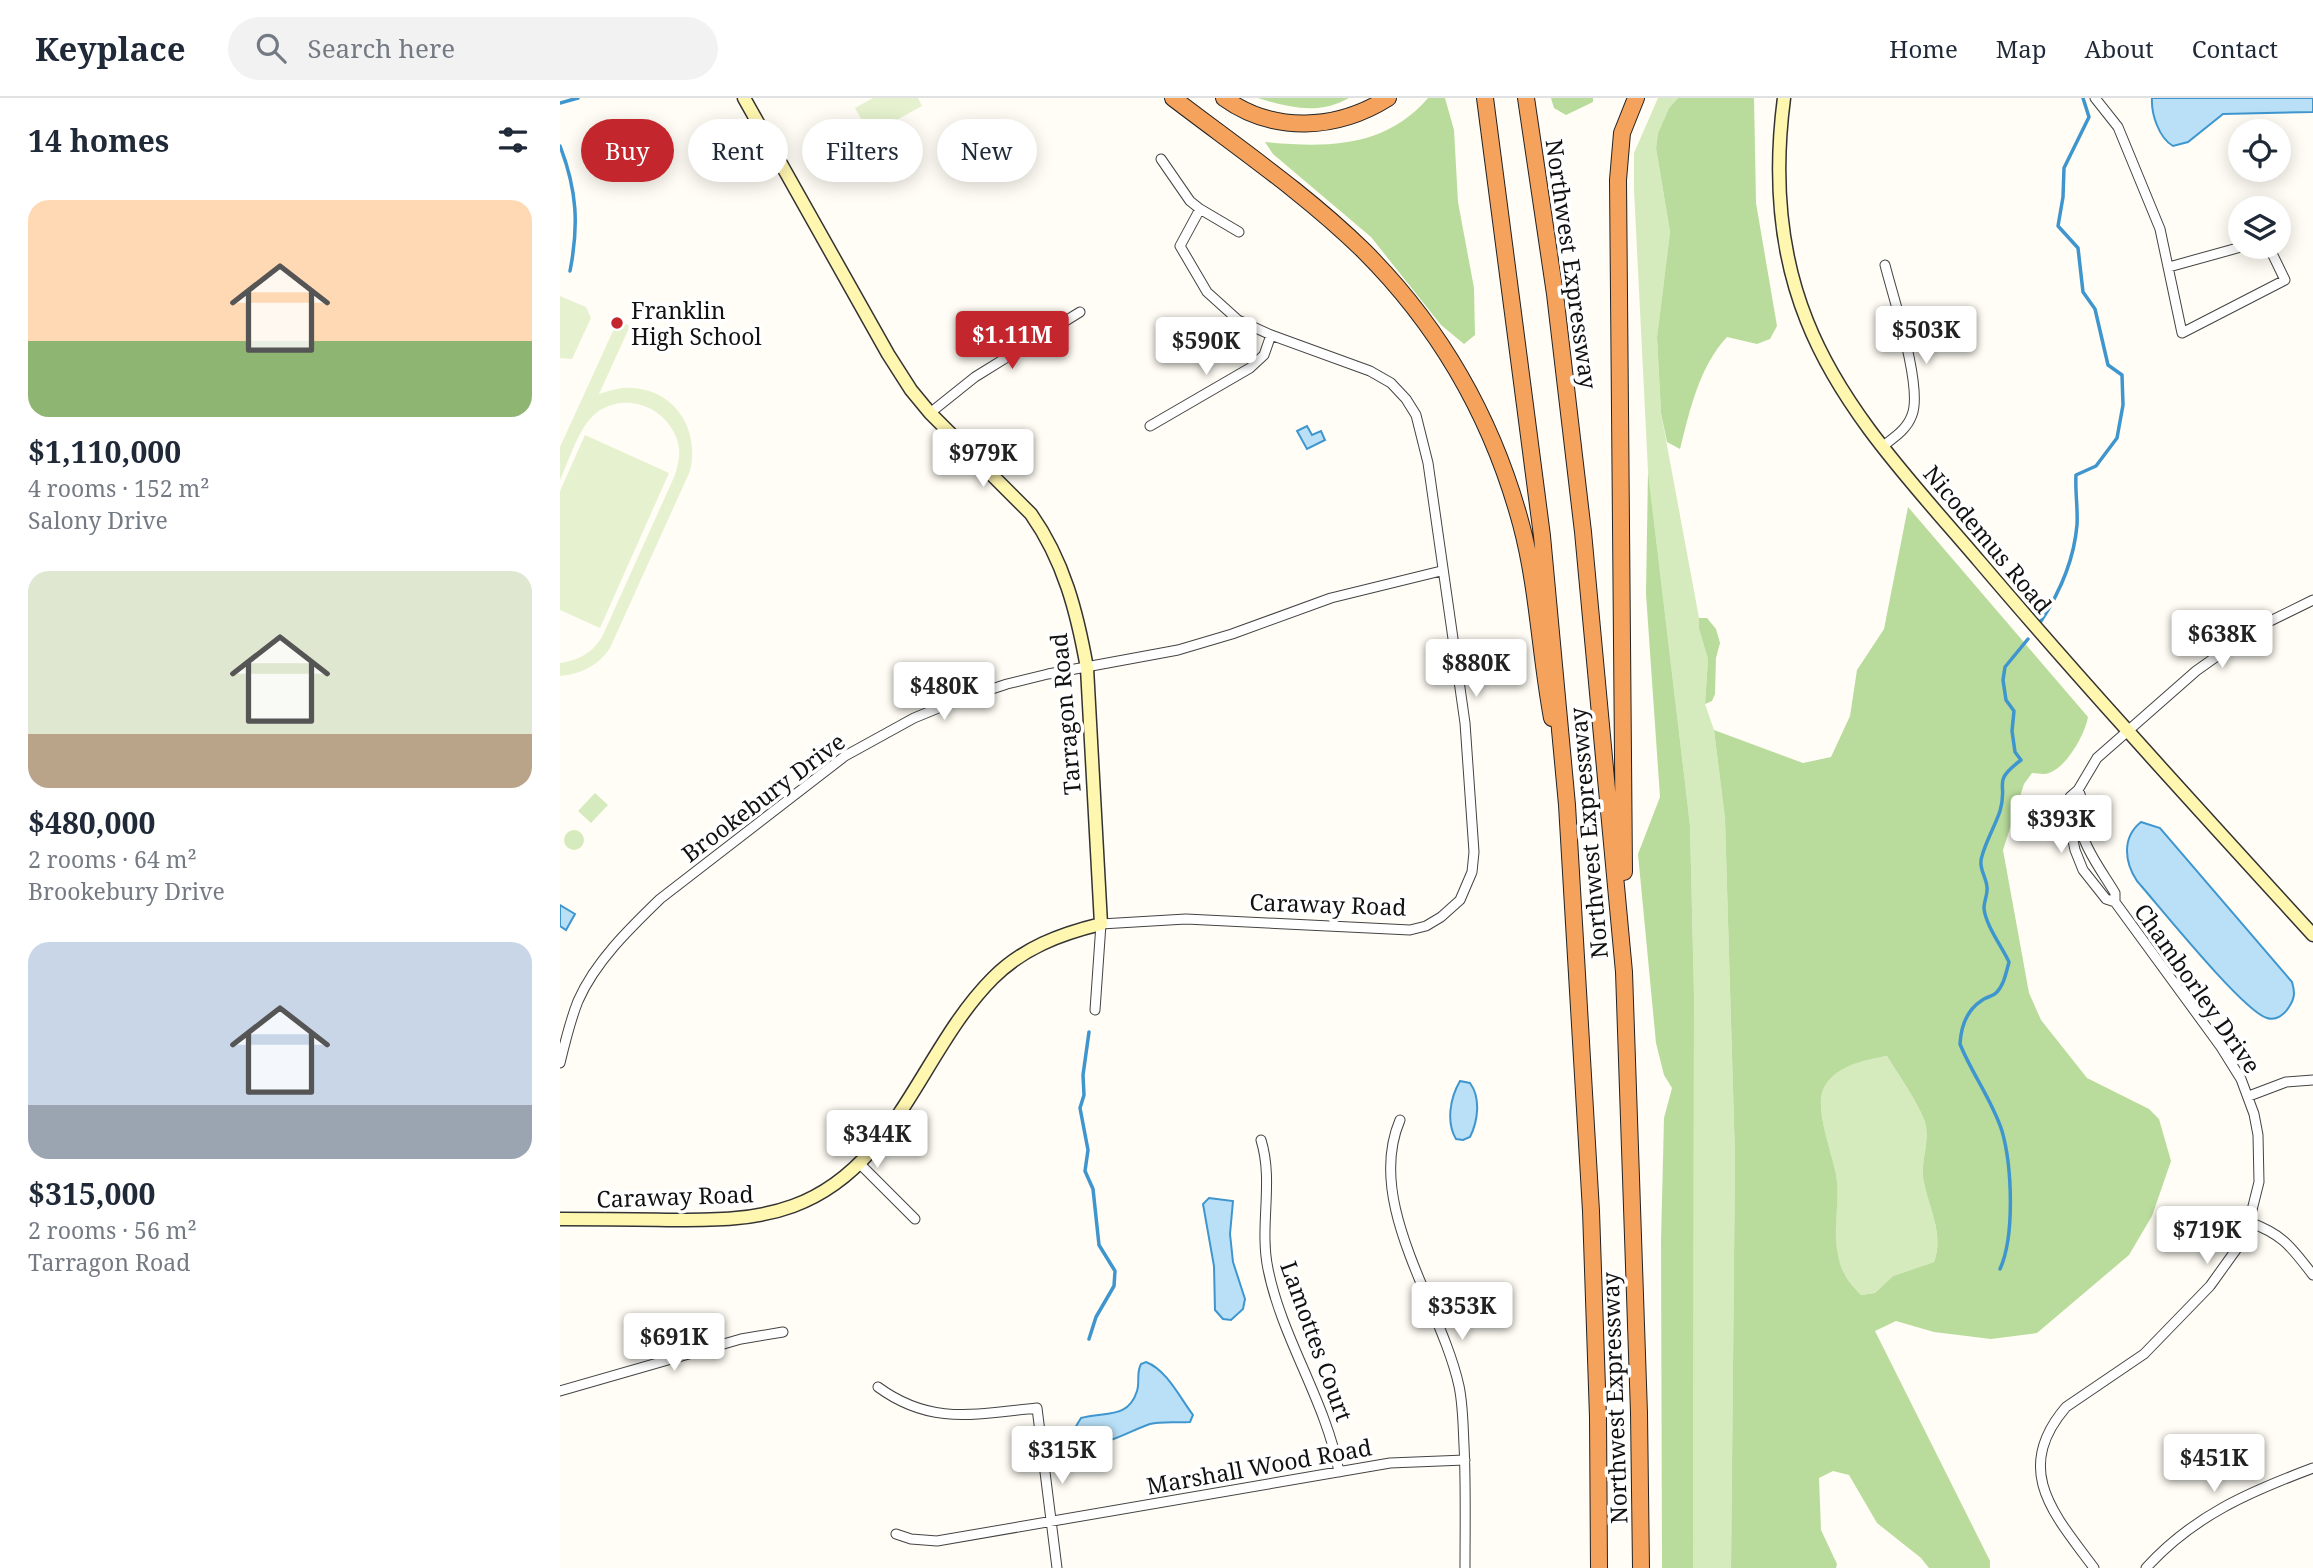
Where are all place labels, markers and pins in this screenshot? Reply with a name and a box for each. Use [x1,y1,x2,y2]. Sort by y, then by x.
place label: Franklin High School [631,294,762,352]
pin: $503K [1877,306,1975,366]
pin: $1.11M [955,312,1069,371]
marker: Franklin High School [609,315,625,331]
pin: $590K [1157,317,1255,377]
pin: $979K [934,430,1032,489]
pin: $638K [2173,610,2271,670]
pin: $880K [1427,640,1525,699]
pin: $480K [895,662,993,722]
pin: $393K [2012,796,2110,855]
pin: $344K [828,1110,926,1170]
pin: $719K [2158,1206,2256,1266]
pin: $353K [1413,1282,1511,1342]
pin: $691K [625,1314,723,1373]
pin: $315K [1013,1426,1111,1486]
pin: $451K [2165,1434,2263,1494]

